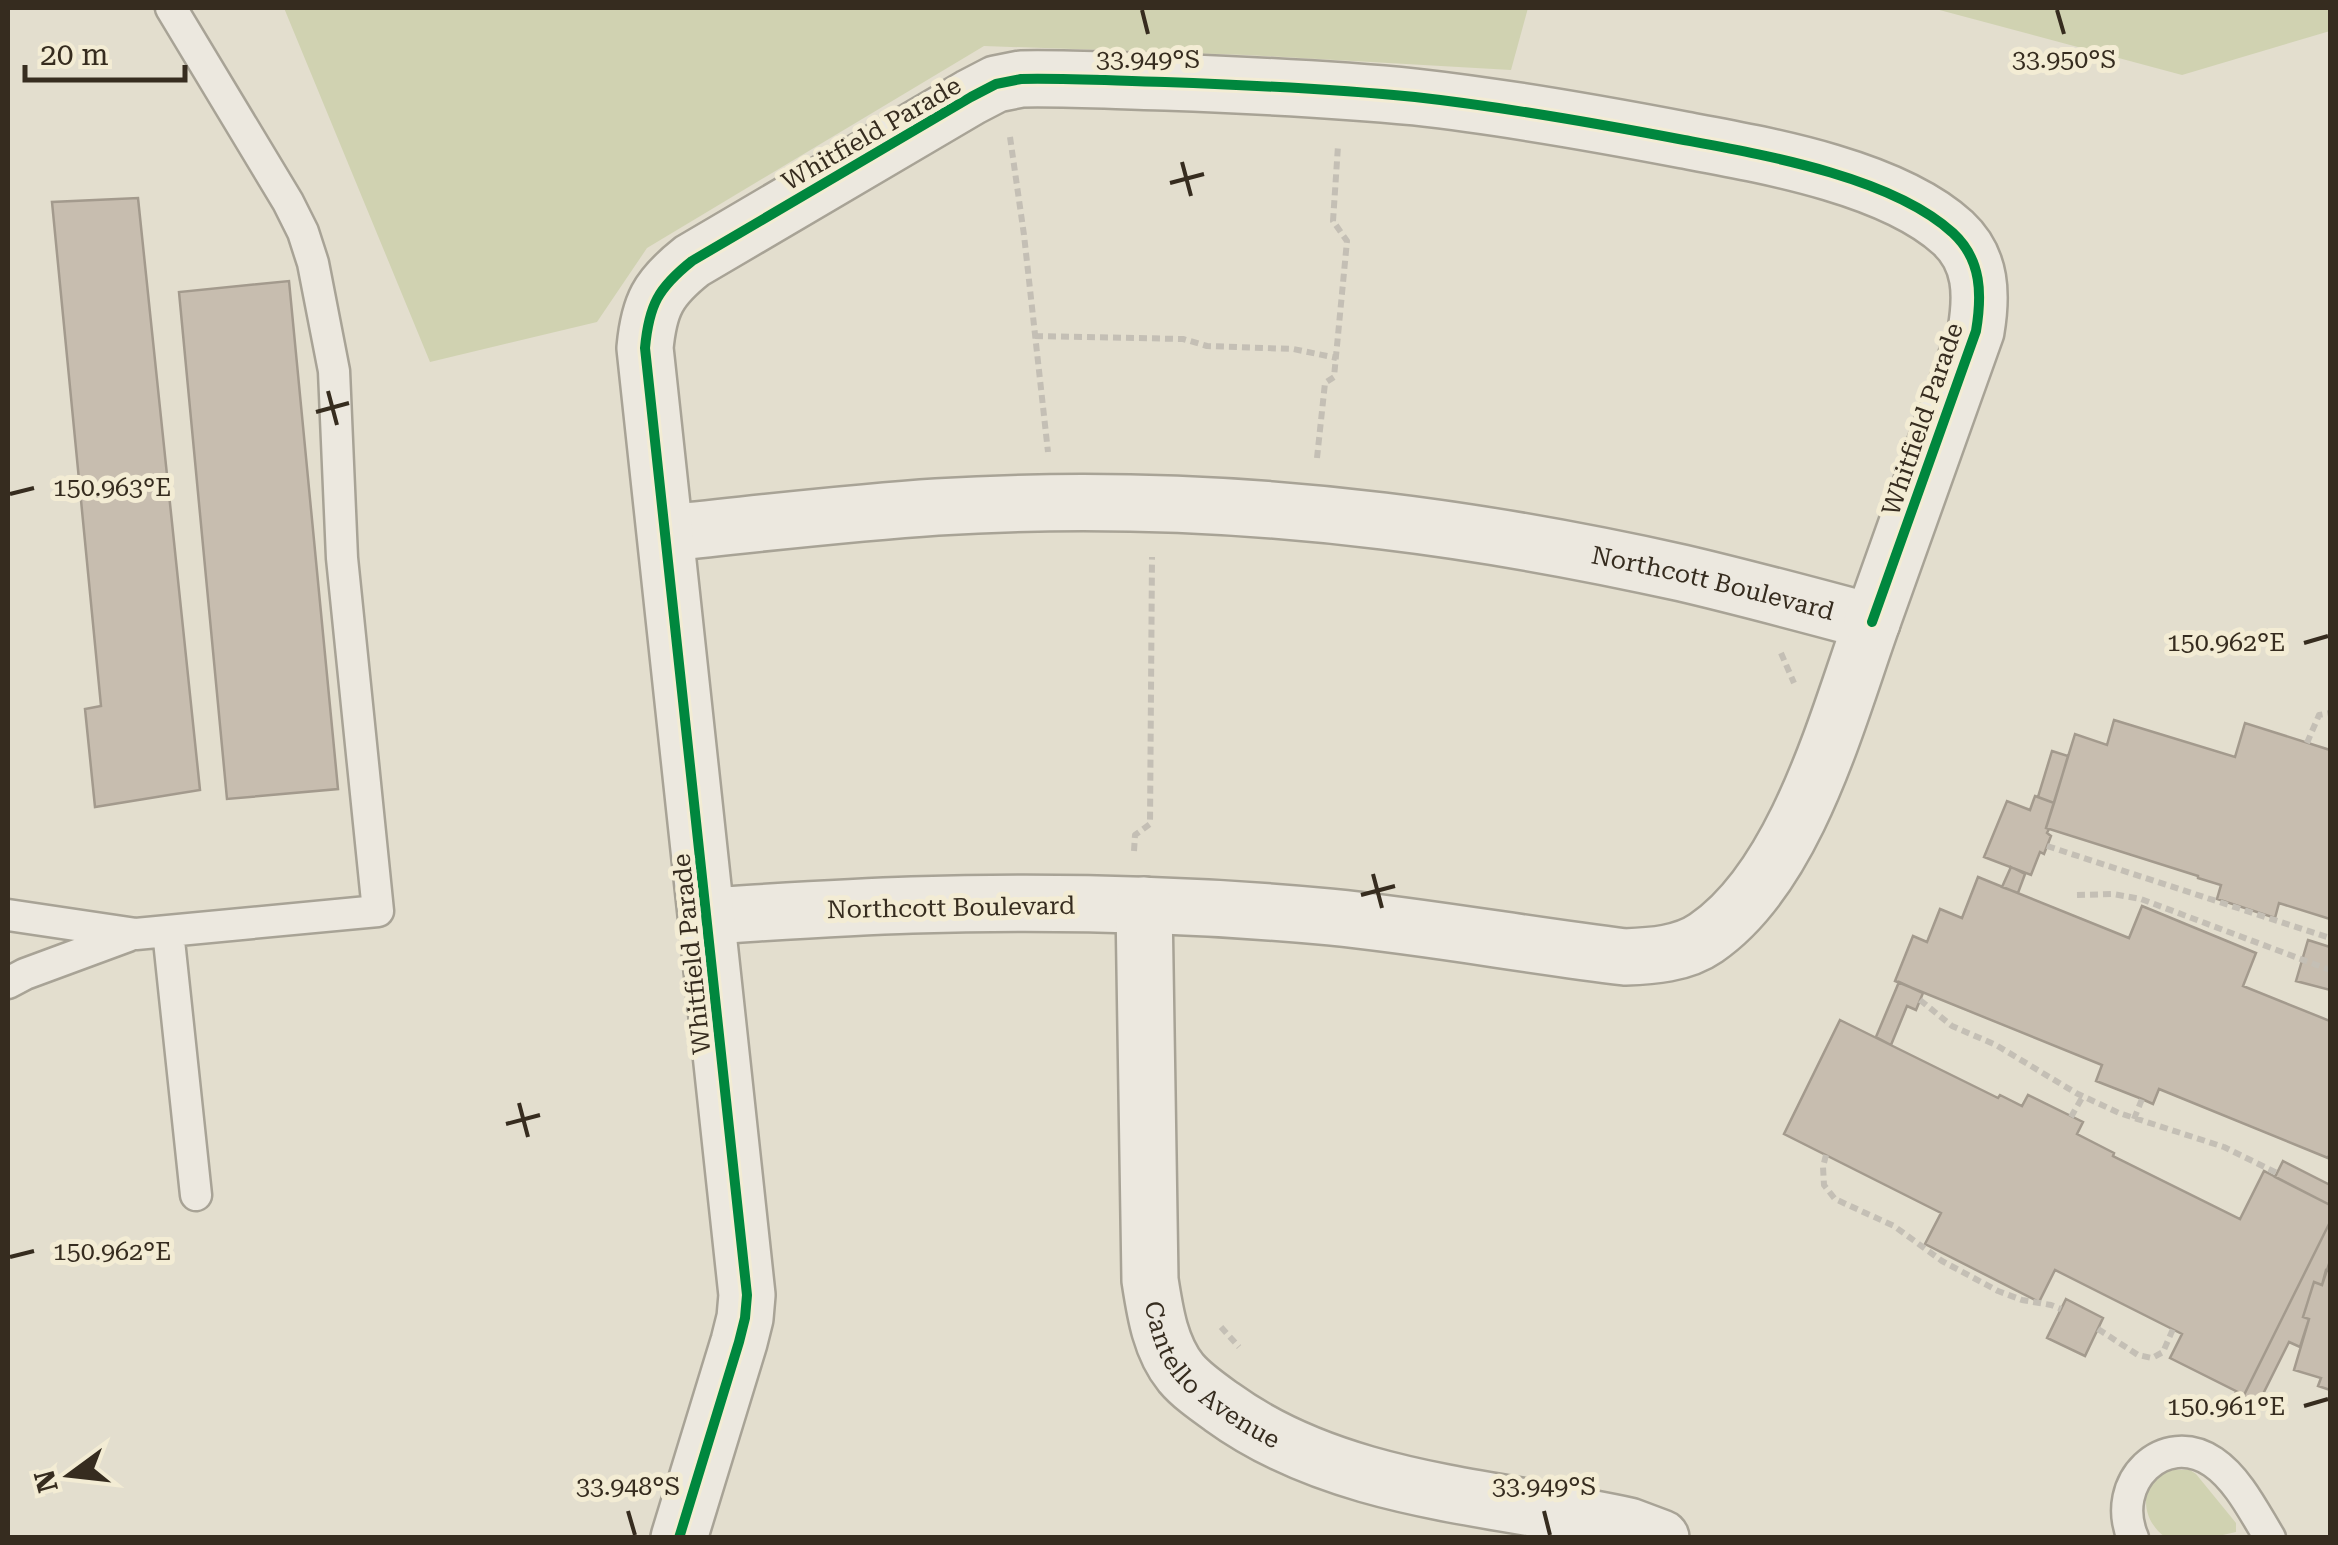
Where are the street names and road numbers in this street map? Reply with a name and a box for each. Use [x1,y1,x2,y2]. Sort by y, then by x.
street label: Whitfield Parade [777,70,966,196]
street label: Whitfield Parade [1876,319,1969,519]
street label: Northcott Boulevard [1589,540,1837,626]
street label: Whitfield Parade [667,852,716,1056]
street label: Northcott Boulevard [827,891,1075,924]
street label: Cantello Avenue [1139,1298,1285,1454]

